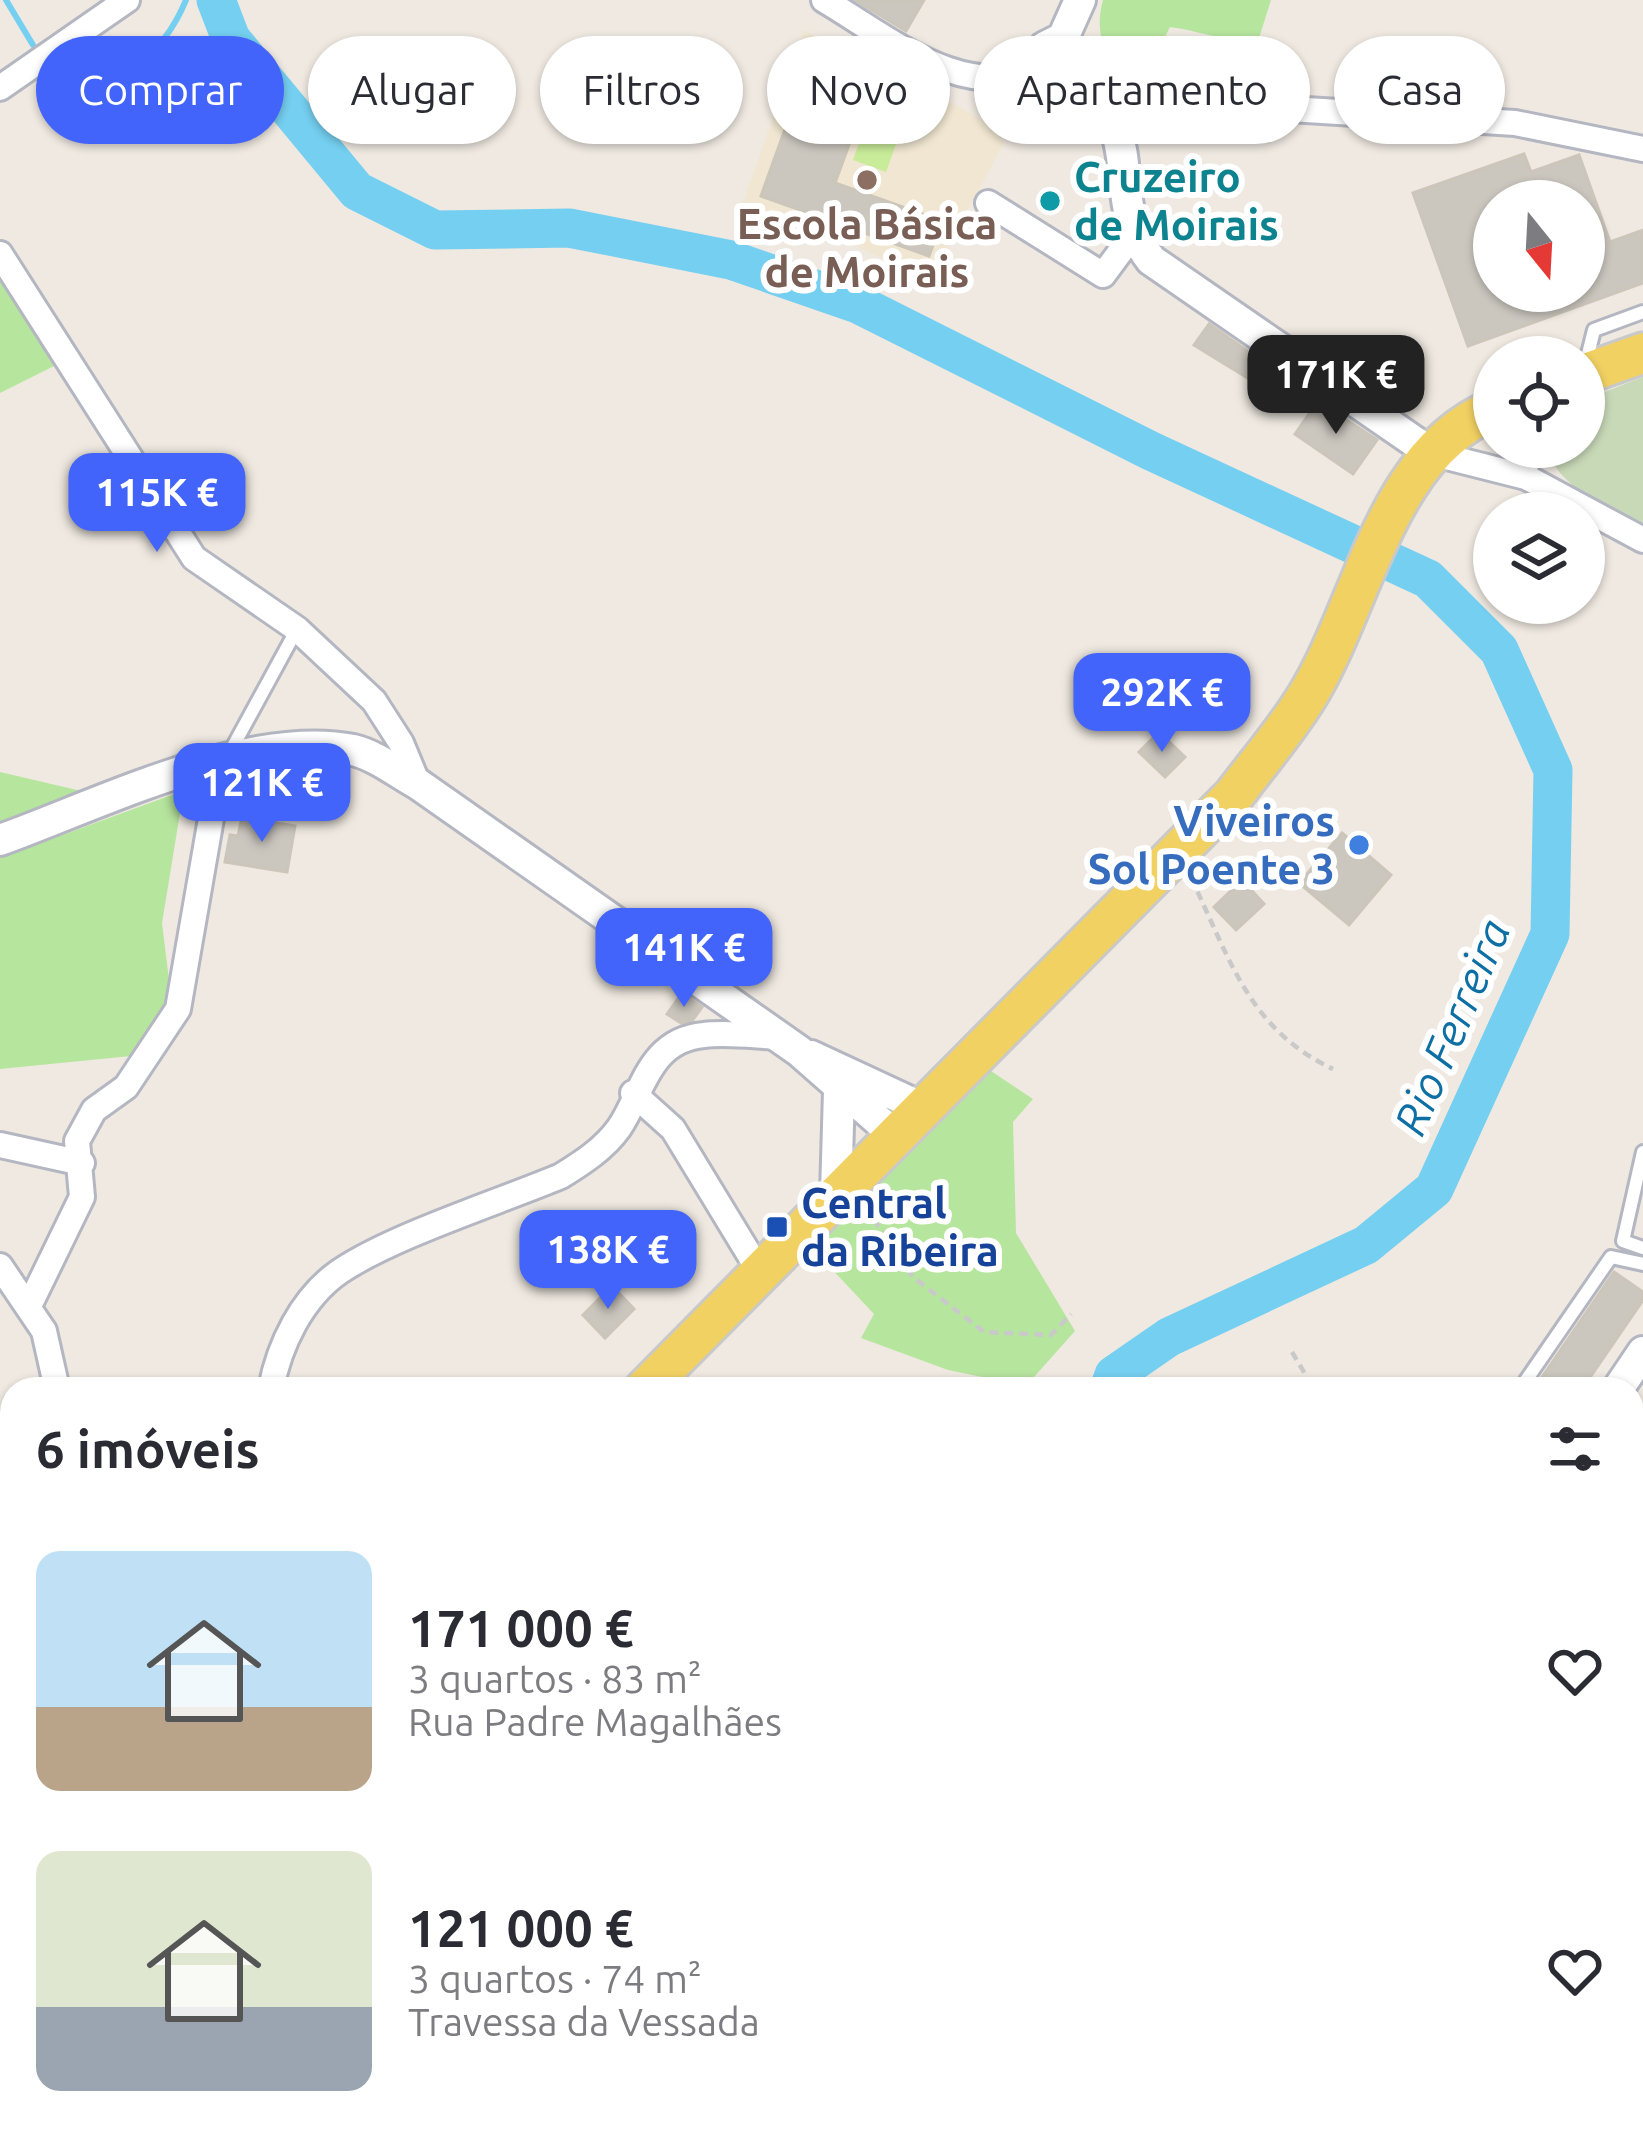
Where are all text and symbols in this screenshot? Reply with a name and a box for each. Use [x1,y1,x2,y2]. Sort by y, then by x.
chip: Comprar [36,36,284,144]
chip: Alugar [308,36,516,144]
chip: Filtros [540,36,743,144]
chip: Novo [767,36,950,144]
chip: Apartamento [974,36,1310,144]
chip: Casa [1334,36,1505,144]
place label: Cruzeiro de Moirais [1074,153,1279,248]
marker: Escola Básica de Moirais [854,167,880,193]
north arrow [1473,180,1605,312]
map controls [1473,180,1605,624]
marker: Cruzeiro de Moirais [1037,188,1063,214]
place label: Escola Básica de Moirais [737,200,997,295]
pin: 171K € [1238,335,1434,437]
button: locate [1473,336,1605,468]
text: 171K € [1274,352,1398,395]
pin: 115K € [59,453,255,555]
text: 115K € [95,470,219,513]
button: layers [1473,492,1605,624]
pin: 292K € [1064,653,1260,755]
text: 292K € [1100,670,1224,713]
pin: 121K € [164,743,360,845]
text: 121K € [200,760,324,803]
place label: Viveiros Sol Poente 3 [1088,797,1335,892]
marker: Viveiros Sol Poente 3 [1346,832,1372,858]
pin: 141K € [586,908,782,1010]
water label: Rio Ferreira [1383,912,1520,1142]
text: 141K € [622,925,746,968]
place label: Central da Ribeira [801,1179,999,1274]
pin: 138K € [510,1210,706,1312]
marker: Central da Ribeira [764,1214,790,1240]
text: 138K € [546,1227,670,1270]
icon: filters [1542,1416,1608,1482]
text: 6 imóveis [36,1420,259,1478]
icon: home [132,1599,276,1743]
text: 171 000 € [408,1599,634,1657]
icon: heart [1542,1638,1608,1704]
text: 3 quartos · 83 m² [408,1657,702,1700]
text: Rua Padre Magalhães [408,1700,782,1743]
icon: home [132,1899,276,2043]
text: 121 000 € [408,1899,634,1957]
icon: heart [1542,1938,1608,2004]
text: 3 quartos · 74 m² [408,1957,702,2000]
text: Travessa da Vessada [408,2000,760,2043]

